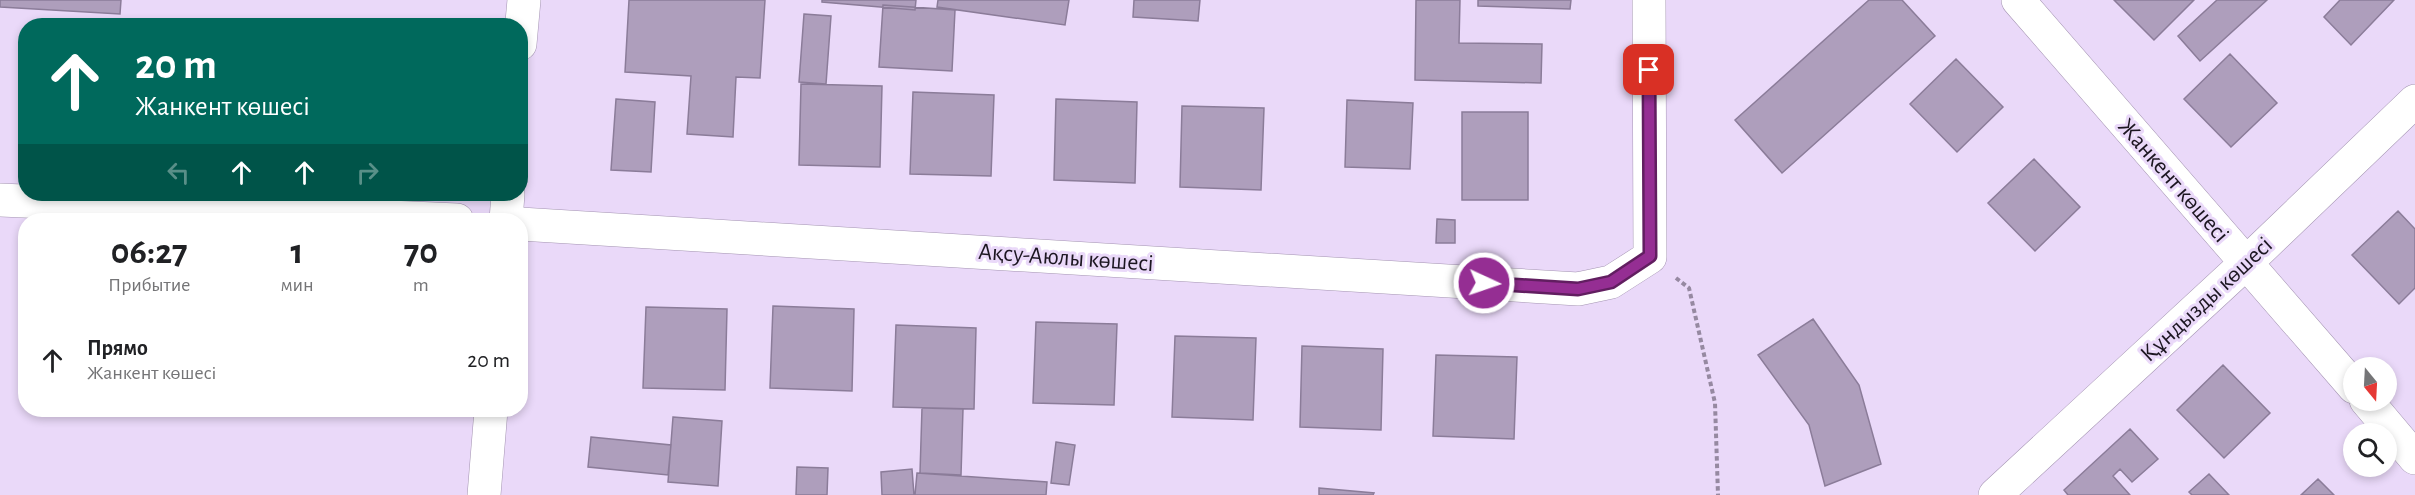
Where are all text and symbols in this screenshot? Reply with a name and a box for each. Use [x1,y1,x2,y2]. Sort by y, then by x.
icon: ahead [36,42,114,120]
text: 20 m [135,44,217,86]
pin [1623,44,1674,95]
icon: arrive [1632,53,1665,86]
text: Жанкент көшесі [135,93,310,120]
street label: Жанкент көшесі [2113,114,2233,247]
icon: left [162,156,195,189]
icon: ahead [225,156,258,189]
icon: ahead [288,156,321,189]
icon: right [351,156,384,189]
street label: Құндызды көшесі [2136,233,2277,367]
text: 06:27 [111,234,188,270]
text: 1 [291,234,304,270]
text: 70 [404,234,438,270]
street label: Ақсу-Аюлы көшесі [977,240,1154,276]
position arrow [1452,251,1516,315]
text: Прибытие [108,275,190,295]
text: мин [280,275,314,295]
text: m [413,275,429,295]
text: Прямо [87,337,148,359]
icon: ahead [36,344,69,377]
text: 20 m [467,349,510,371]
north arrow [2343,357,2397,411]
map controls [2343,357,2397,477]
text: Жанкент көшесі [87,363,216,383]
button: search [2343,423,2397,477]

